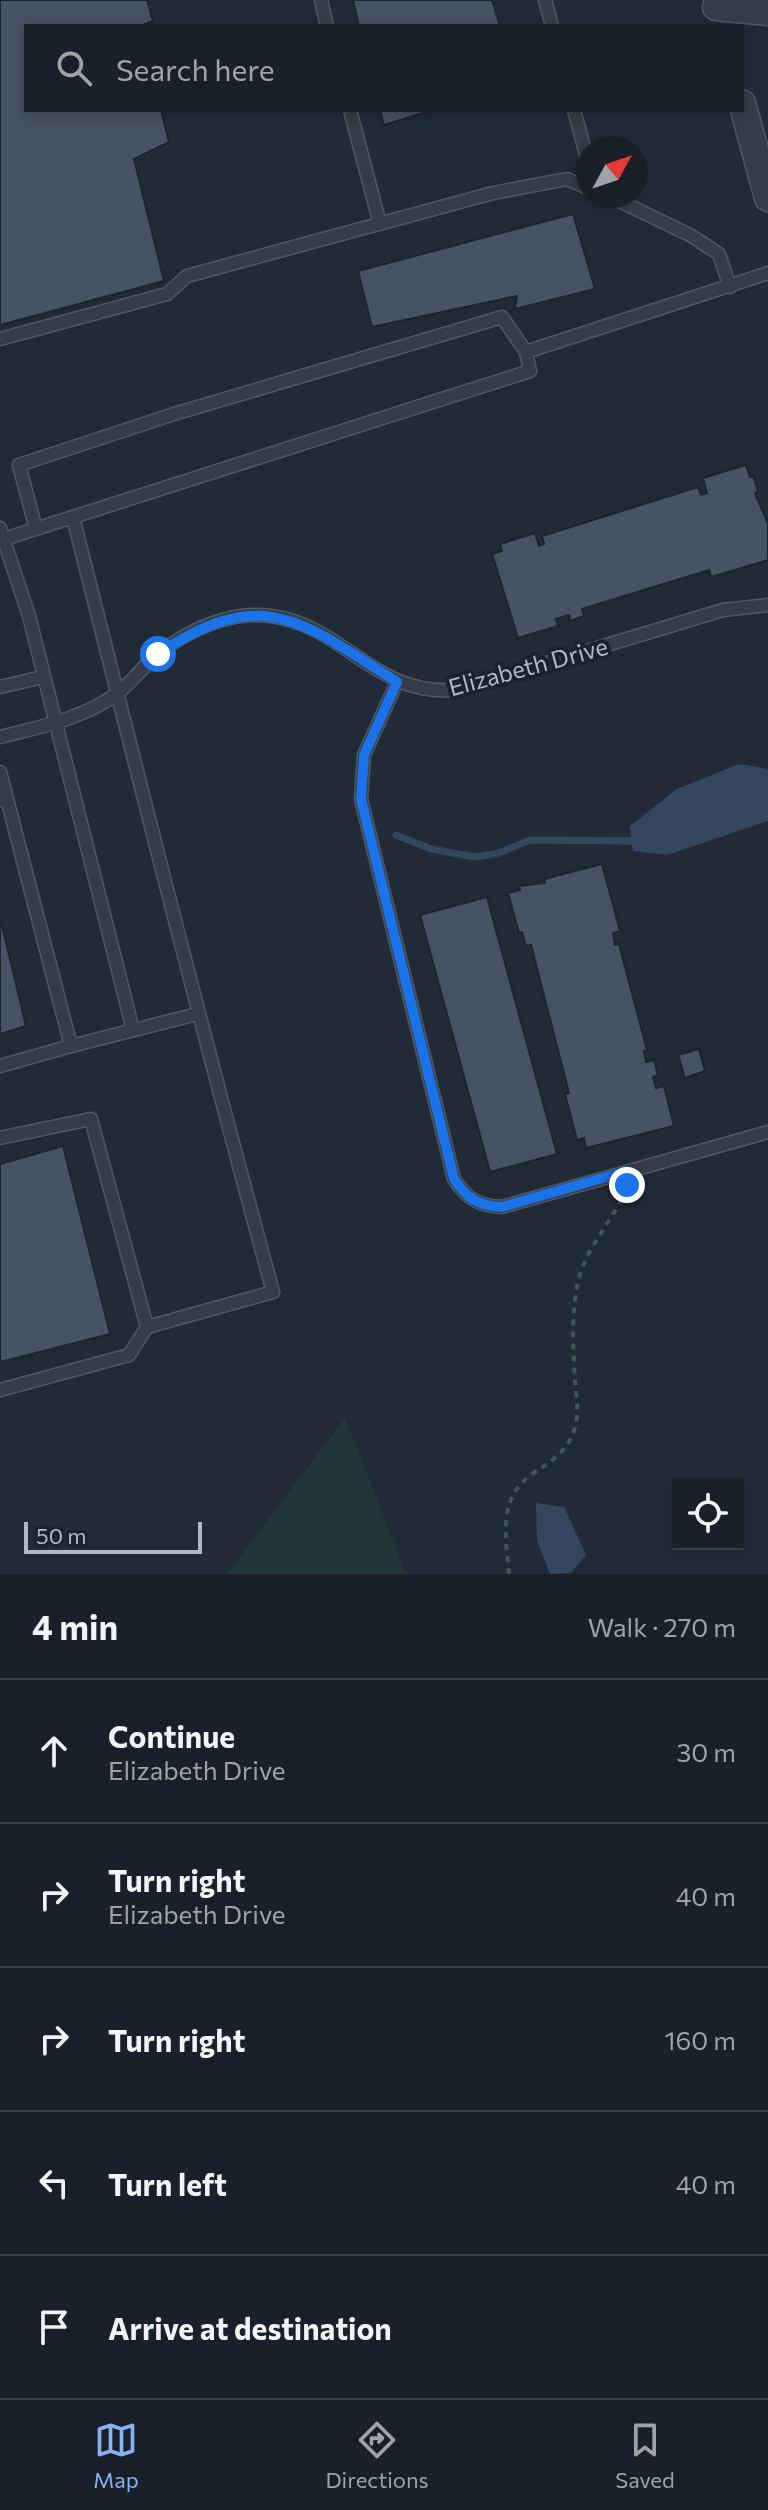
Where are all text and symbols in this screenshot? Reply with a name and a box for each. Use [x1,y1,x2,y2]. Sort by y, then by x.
search box [24,24,744,112]
icon: search [52,46,96,90]
text: Search here [116,50,275,87]
north arrow [576,136,648,208]
street label: Elizabeth Drive [445,631,611,701]
route start [140,636,176,672]
route end [609,1167,645,1203]
map controls [672,1478,744,1550]
button: locate [672,1478,744,1550]
scale bar [24,1518,202,1554]
text: 50 m [36,1522,86,1549]
text: 4 min [32,1605,118,1647]
text: Walk · 270 m [588,1611,736,1642]
text: Continue [108,1717,235,1754]
icon: ahead [32,1729,76,1773]
text: 30 m [677,1736,736,1767]
text: Elizabeth Drive [108,1754,286,1785]
text: Turn right [108,1861,245,1898]
icon: right [32,1873,76,1917]
text: 40 m [676,1880,736,1911]
text: Elizabeth Drive [108,1898,286,1929]
icon: right [32,2017,76,2061]
text: Turn right [108,2021,245,2058]
text: 160 m [664,2024,736,2055]
icon: left [32,2161,76,2205]
text: Turn left [108,2165,227,2202]
text: 40 m [676,2168,736,2199]
icon: arrive [32,2305,76,2349]
text: Arrive at destination [108,2309,392,2346]
tab: Map [93,2418,139,2493]
tab: Directions [325,2418,429,2493]
tab: Saved [615,2418,675,2493]

